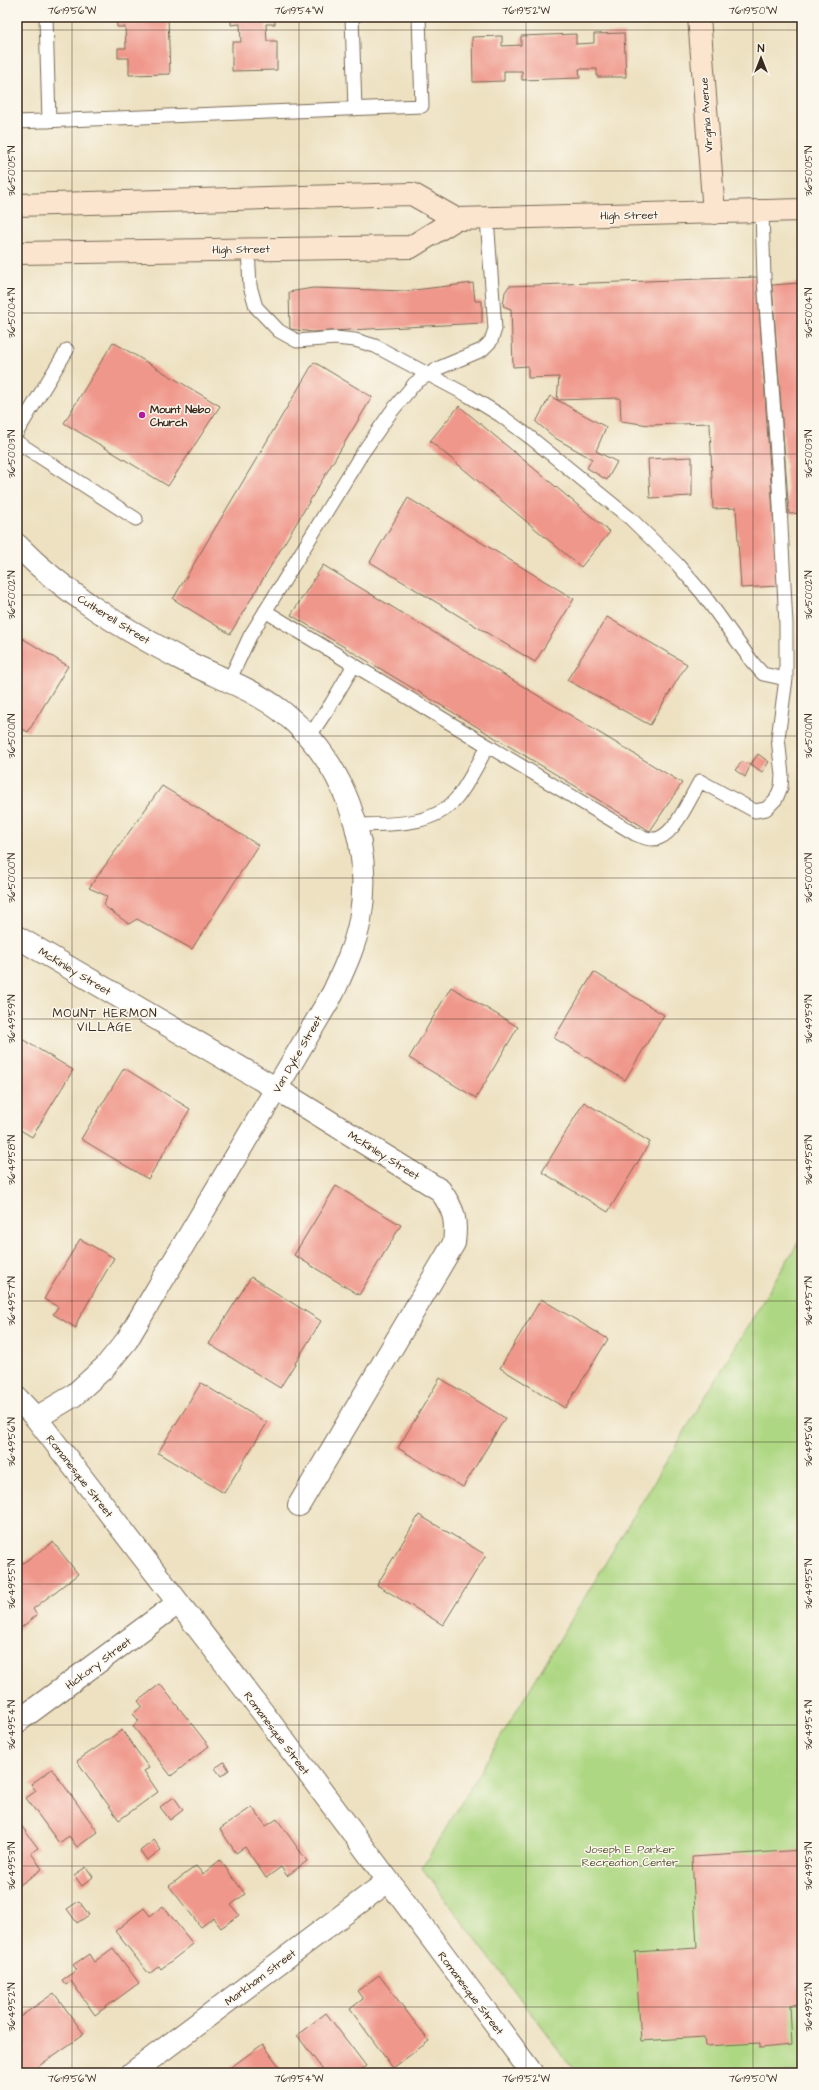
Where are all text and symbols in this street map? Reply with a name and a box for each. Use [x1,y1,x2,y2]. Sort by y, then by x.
text: 76°19'56"W [48,4,97,18]
text: 76°19'54"W [275,4,324,18]
text: 76°19'52"W [502,4,550,18]
text: 76°19'50"W [729,4,778,18]
north arrow [741,38,781,78]
text: N [758,41,765,56]
street label: Virginia Avenue [696,77,718,153]
text: 36°50'05"N [5,146,19,196]
text: 36°50'05"N [802,146,816,196]
street label: High Street [600,207,659,225]
street label: High Street [212,241,271,259]
text: 36°50'04"N [5,288,19,338]
text: 36°50'04"N [802,288,816,338]
place label: Mount Nebo Church [150,402,211,430]
marker: Mount Nebo Church [137,410,147,420]
text: 36°50'03"N [5,430,19,478]
text: 36°50'03"N [802,430,816,478]
text: 36°50'02"N [5,570,19,620]
text: 36°50'02"N [802,570,816,620]
street label: Cutherell Street [75,591,153,648]
text: 36°50'01"N [5,714,19,758]
text: 36°50'01"N [802,714,816,758]
text: 36°50'00"N [5,853,19,903]
text: 36°50'00"N [802,853,816,903]
street label: McKinley Street [35,944,114,1000]
text: 36°49'59"N [5,994,19,1044]
text: 36°49'59"N [802,994,816,1044]
district label: MOUNT HERMON VILLAGE [53,1005,157,1036]
street label: Van Dyke Street [269,1013,327,1096]
street label: McKinley Street [344,1127,423,1185]
text: 36°49'58"N [5,1135,19,1185]
text: 36°49'58"N [802,1135,816,1185]
text: 36°49'57"N [5,1276,19,1326]
text: 36°49'57"N [802,1276,816,1326]
text: 36°49'56"N [5,1417,19,1467]
text: 36°49'56"N [802,1417,816,1467]
street label: Romanesque Street [43,1432,117,1521]
text: 36°49'55"N [5,1559,19,1609]
text: 36°49'55"N [802,1559,816,1609]
street label: Hickory Street [62,1633,135,1694]
street label: Romanesque Street [240,1689,313,1778]
text: 36°49'54"N [5,1700,19,1750]
text: 36°49'54"N [802,1700,816,1750]
text: 36°49'53"N [5,1842,19,1890]
park label: Joseph E. Parker Recreation Center [582,1842,678,1870]
text: 36°49'53"N [802,1842,816,1890]
street label: Markham Street [222,1945,299,2009]
street label: Romanesque Street [434,1949,507,2038]
text: 36°49'52"N [5,1982,19,2032]
text: 36°49'52"N [802,1982,816,2032]
text: 76°19'56"W [48,2072,97,2086]
text: 76°19'54"W [275,2072,324,2086]
text: 76°19'52"W [502,2072,550,2086]
text: 76°19'50"W [729,2072,778,2086]

